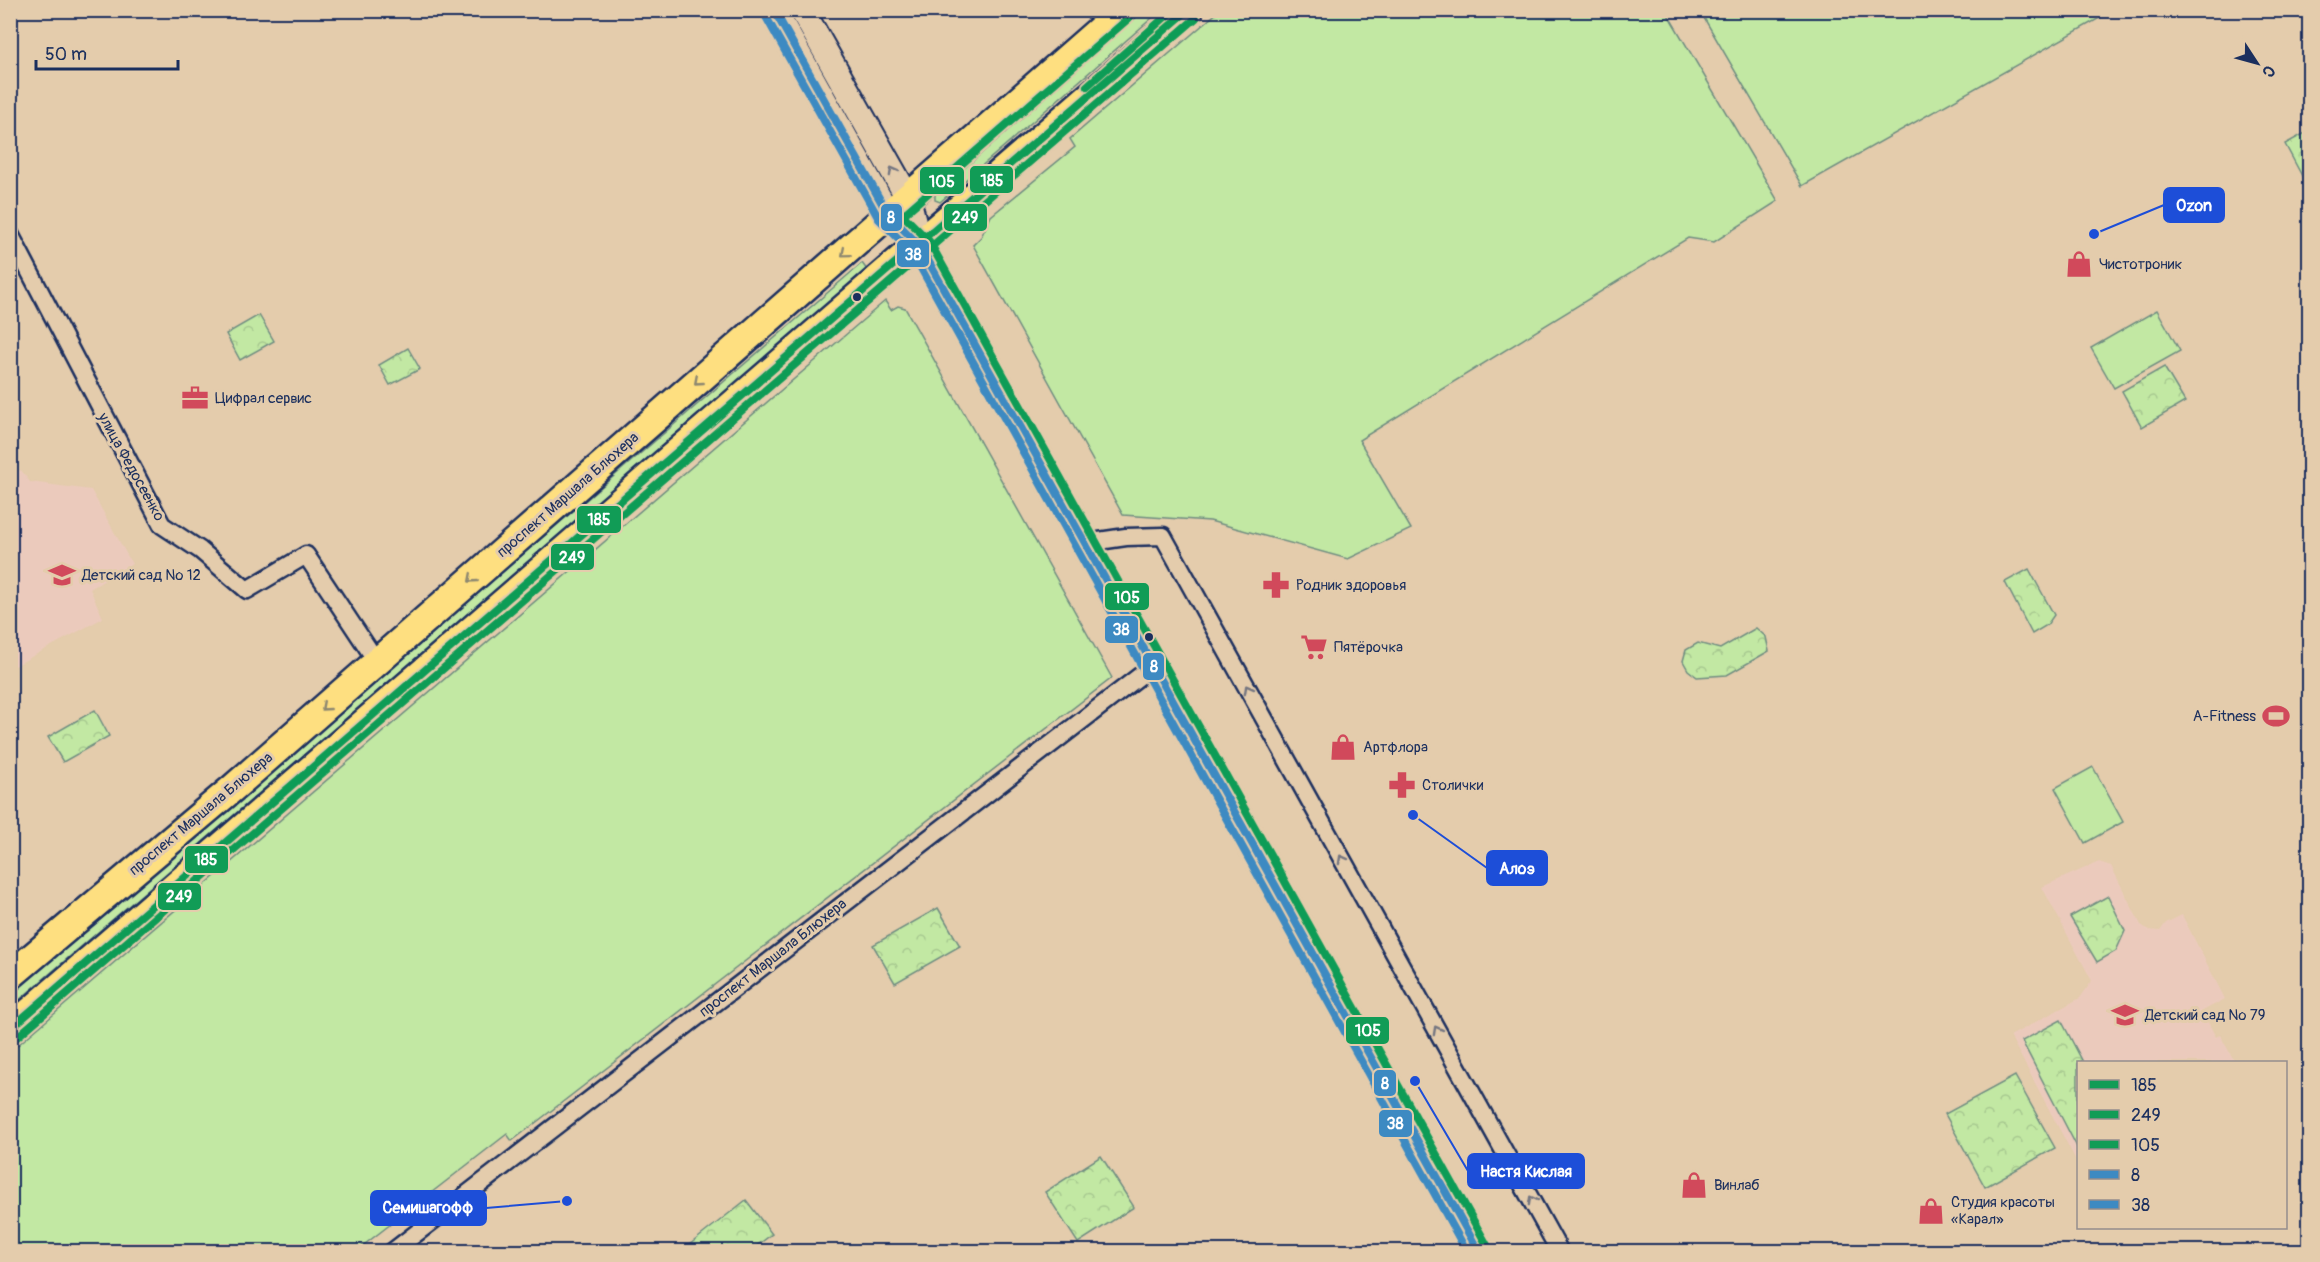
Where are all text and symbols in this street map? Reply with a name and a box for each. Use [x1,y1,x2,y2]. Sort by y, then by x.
scale bar [36,33,178,71]
north arrow [2227,33,2287,93]
text: 50 m [45,43,87,66]
text: С [2257,61,2279,81]
line badge: 185 [969,165,1014,194]
line badge: 105 [919,166,965,195]
one-way arrow [889,167,900,178]
text: 185 [981,171,1004,191]
text: 105 [929,172,955,192]
callout: Ozon [2164,188,2224,222]
text: Ozon [2176,196,2212,216]
line badge: 8 [880,203,903,232]
line badge: 249 [943,203,988,232]
text: 8 [887,208,895,228]
text: 249 [952,208,978,228]
line badge: 38 [896,239,930,268]
text: 38 [905,245,922,265]
one-way arrow [840,246,851,257]
shop icon: Чистотроник [2064,249,2094,279]
place label: Чистотроник [2099,255,2182,274]
unlabelled marker [851,291,863,303]
one-way arrow [694,374,704,385]
office icon: Цифрал сервис [180,383,210,413]
place label: Цифрал сервис [215,389,312,408]
street label: улица Федосеенко [93,409,169,524]
street label: проспект Маршала Блюхера [493,428,643,562]
line badge: 185 [576,505,622,534]
text: 185 [588,510,611,530]
line badge: 249 [550,543,595,571]
text: 249 [559,548,585,568]
school or university icon: Детский сад № 12 [47,560,77,590]
place label: Детский сад № 12 [81,566,201,585]
pharmacy icon: Родник здоровья [1261,570,1291,600]
one-way arrow [468,572,479,583]
place label: Родник здоровья [1296,576,1406,595]
line badge: 105 [1104,582,1150,611]
text: 105 [1114,588,1140,608]
line badge: 38 [1104,615,1139,644]
text: 38 [1113,620,1130,640]
unlabelled marker [1143,631,1155,643]
supermarket icon: Пятёрочка [1299,632,1329,662]
place label: Пятёрочка [1334,638,1403,657]
line badge: 8 [1142,652,1165,681]
text: 8 [1150,657,1158,677]
one-way arrow [1243,685,1255,695]
one-way arrow [321,700,332,711]
sports icon: A-Fitness [2261,701,2291,731]
place label: A-Fitness [2193,707,2256,726]
shop icon: Артфлора [1328,732,1358,762]
place label: Артфлора [1363,738,1428,757]
street label: проспект Маршала Блюхера [125,748,277,880]
pharmacy icon: Столички [1387,770,1417,800]
place label: Столички [1422,776,1484,795]
line badge: 185 [184,845,229,874]
text: 185 [195,850,218,870]
callout: Алоэ [1487,851,1547,885]
one-way arrow [1338,855,1349,866]
text: Алоэ [1499,859,1535,879]
line badge: 249 [157,882,202,911]
text: 249 [166,887,192,907]
street label: проспект Маршала Блюхера [695,894,851,1022]
school or university icon: Детский сад № 79 [2110,1000,2140,1030]
place label: Детский сад № 79 [2144,1006,2265,1025]
line badge: 105 [1345,1016,1390,1045]
text: 105 [1355,1021,1381,1041]
one-way arrow [1433,1026,1444,1036]
legend [2077,1061,2287,1229]
line badge: 8 [1373,1069,1397,1097]
text: 8 [1381,1074,1389,1094]
text: 185 [2131,1074,2157,1097]
text: 249 [2131,1104,2161,1127]
line badge: 38 [1378,1109,1413,1138]
text: 38 [1387,1114,1404,1134]
text: 105 [2131,1134,2160,1157]
callout: Настя Кислая [1468,1154,1584,1188]
text: Настя Кислая [1480,1162,1573,1182]
text: 8 [2131,1164,2140,1187]
shop icon: Винлаб [1679,1170,1709,1200]
place label: Винлаб [1714,1176,1760,1195]
callout: Семишагофф [371,1191,486,1225]
place label: Студия красоты «Карал» [1951,1193,2055,1229]
text: 38 [2131,1194,2150,1217]
one-way arrow [1527,1196,1539,1207]
shop icon: Студия красоты «Карал» [1916,1196,1946,1226]
text: Семишагофф [383,1198,473,1218]

